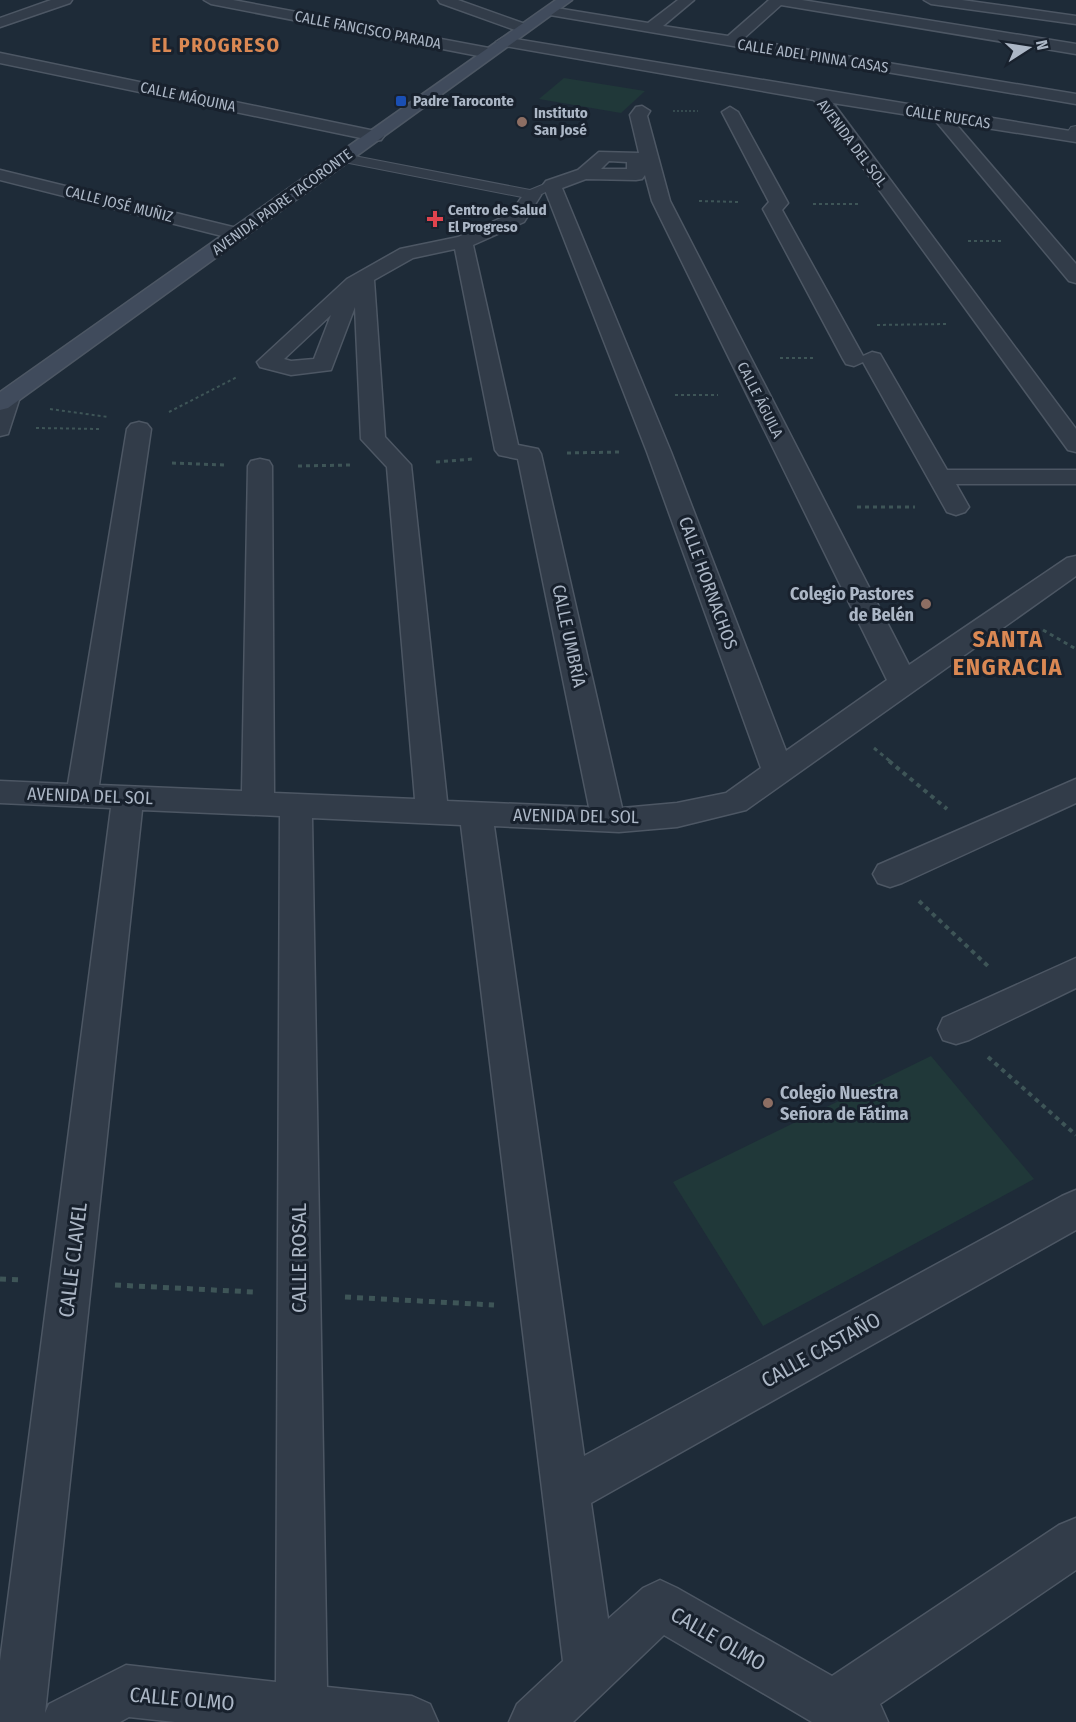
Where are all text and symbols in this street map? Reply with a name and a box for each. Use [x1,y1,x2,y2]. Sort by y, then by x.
street label: CALLE FANCISCO PARADA [293,7,443,53]
north arrow [998,18,1058,78]
district label: EL PROGRESO [151,33,281,57]
street label: CALLE ADEL PINNA CASAS [736,35,890,77]
text: N [1032,38,1052,52]
street label: CALLE MÁQUINA [139,78,237,116]
place label: Padre Taroconte [413,92,514,110]
marker: Padre Taroconte [394,94,408,108]
street label: AVENIDA DEL SOL [813,96,891,191]
street label: CALLE RUECAS [904,101,992,133]
place label: Instituto San José [534,104,588,139]
marker: Instituto San José [515,115,529,129]
street label: AVENIDA PADRE TACORONTE [208,145,356,259]
street label: CALLE JOSÉ MUÑIZ [63,182,175,226]
place label: Centro de Salud El Progreso [448,201,547,236]
marker: Centro de Salud El Progreso [426,210,444,228]
street label: CALLE ÁGUILA [733,359,787,441]
street label: CALLE HORNACHOS [674,514,742,652]
street label: CALLE UMBRÍA [547,582,592,690]
place label: Colegio Pastores de Belén [790,583,914,626]
marker: Colegio Pastores de Belén [919,597,933,611]
district label: SANTA ENGRACIA [953,625,1063,681]
street label: AVENIDA DEL SOL [27,783,153,809]
street label: AVENIDA DEL SOL [513,804,639,828]
place label: Colegio Nuestra Señora de Fátima [780,1082,908,1125]
marker: Colegio Nuestra Señora de Fátima [761,1096,775,1110]
street label: CALLE CLAVEL [53,1200,93,1319]
street label: CALLE ROSAL [286,1202,312,1313]
street label: CALLE CASTAÑO [757,1307,885,1393]
street label: CALLE OLMO [666,1601,770,1677]
street label: CALLE OLMO [128,1681,236,1717]

